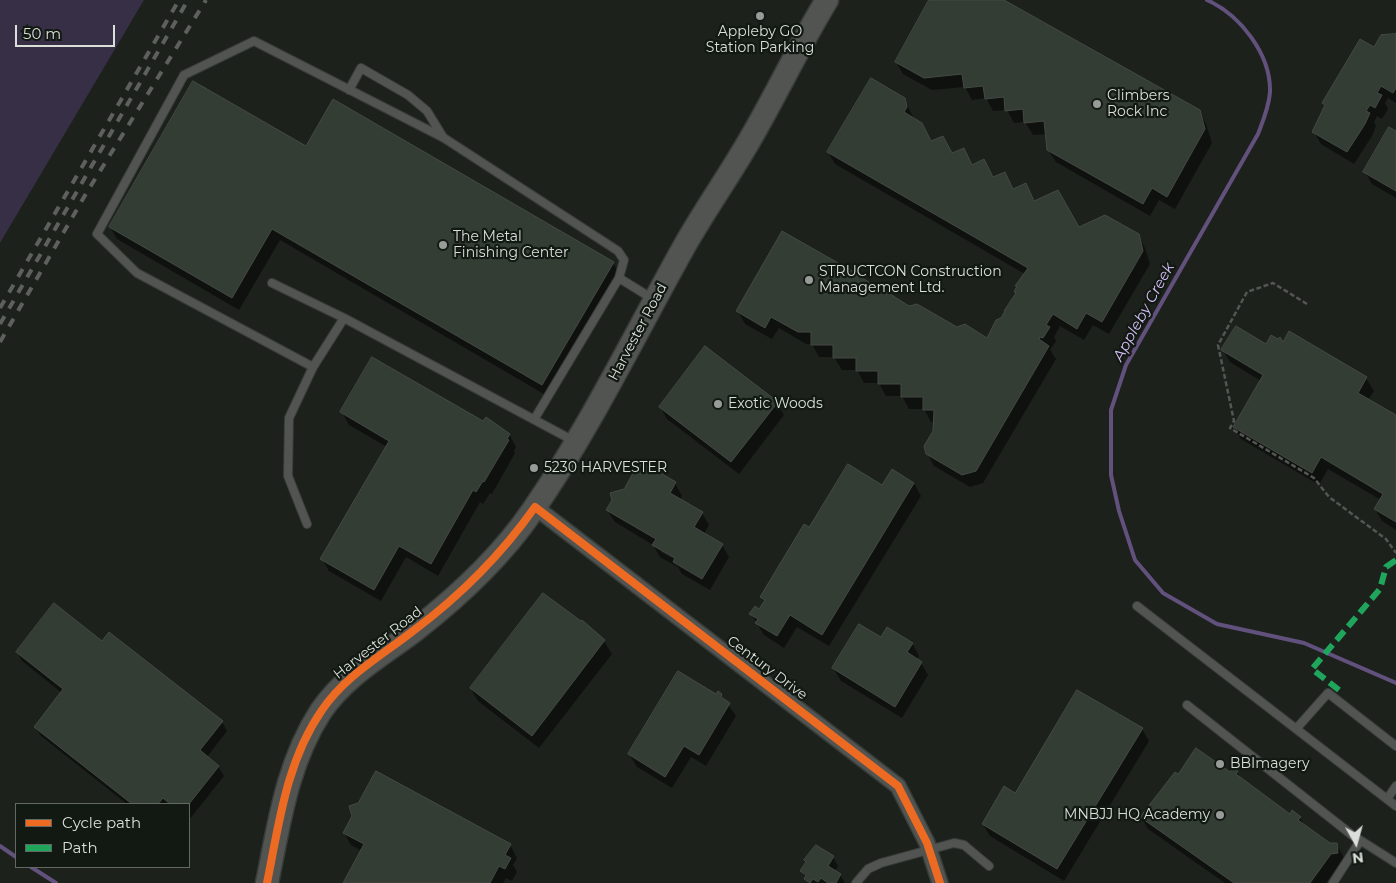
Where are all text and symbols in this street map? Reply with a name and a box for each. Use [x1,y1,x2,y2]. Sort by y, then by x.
marker: Appleby GO Station Parking [754,10,766,22]
scale bar [18,15,118,47]
text: 50 m [23,24,61,43]
place label: Appleby GO Station Parking [706,24,814,56]
place label: Climbers Rock Inc [1107,88,1170,120]
marker: Climbers Rock Inc [1091,98,1103,110]
place label: The Metal Finishing Center [453,229,569,262]
marker: The Metal Finishing Center [437,239,449,251]
water label: Appleby Creek [1110,260,1178,364]
place label: STRUCTCON Construction Management Ltd. [819,264,1002,296]
marker: STRUCTCON Construction Management Ltd. [803,274,815,286]
street label: Harvester Road [605,280,671,384]
place label: Exotic Woods [728,396,823,412]
marker: Exotic Woods [712,398,724,410]
place label: 5230 HARVESTER [544,460,667,476]
marker: 5230 HARVESTER [528,462,540,474]
street label: Harvester Road [330,603,426,683]
street label: Century Drive [724,632,810,704]
place label: BBImagery [1230,756,1310,772]
marker: BBImagery [1214,758,1226,770]
legend [15,803,190,868]
place label: MNBJJ HQ Academy [1064,807,1210,823]
marker: MNBJJ HQ Academy [1214,809,1226,821]
text: Cycle path [62,813,141,832]
north arrow [1331,818,1381,868]
text: Path [62,838,98,857]
text: N [1351,848,1365,868]

